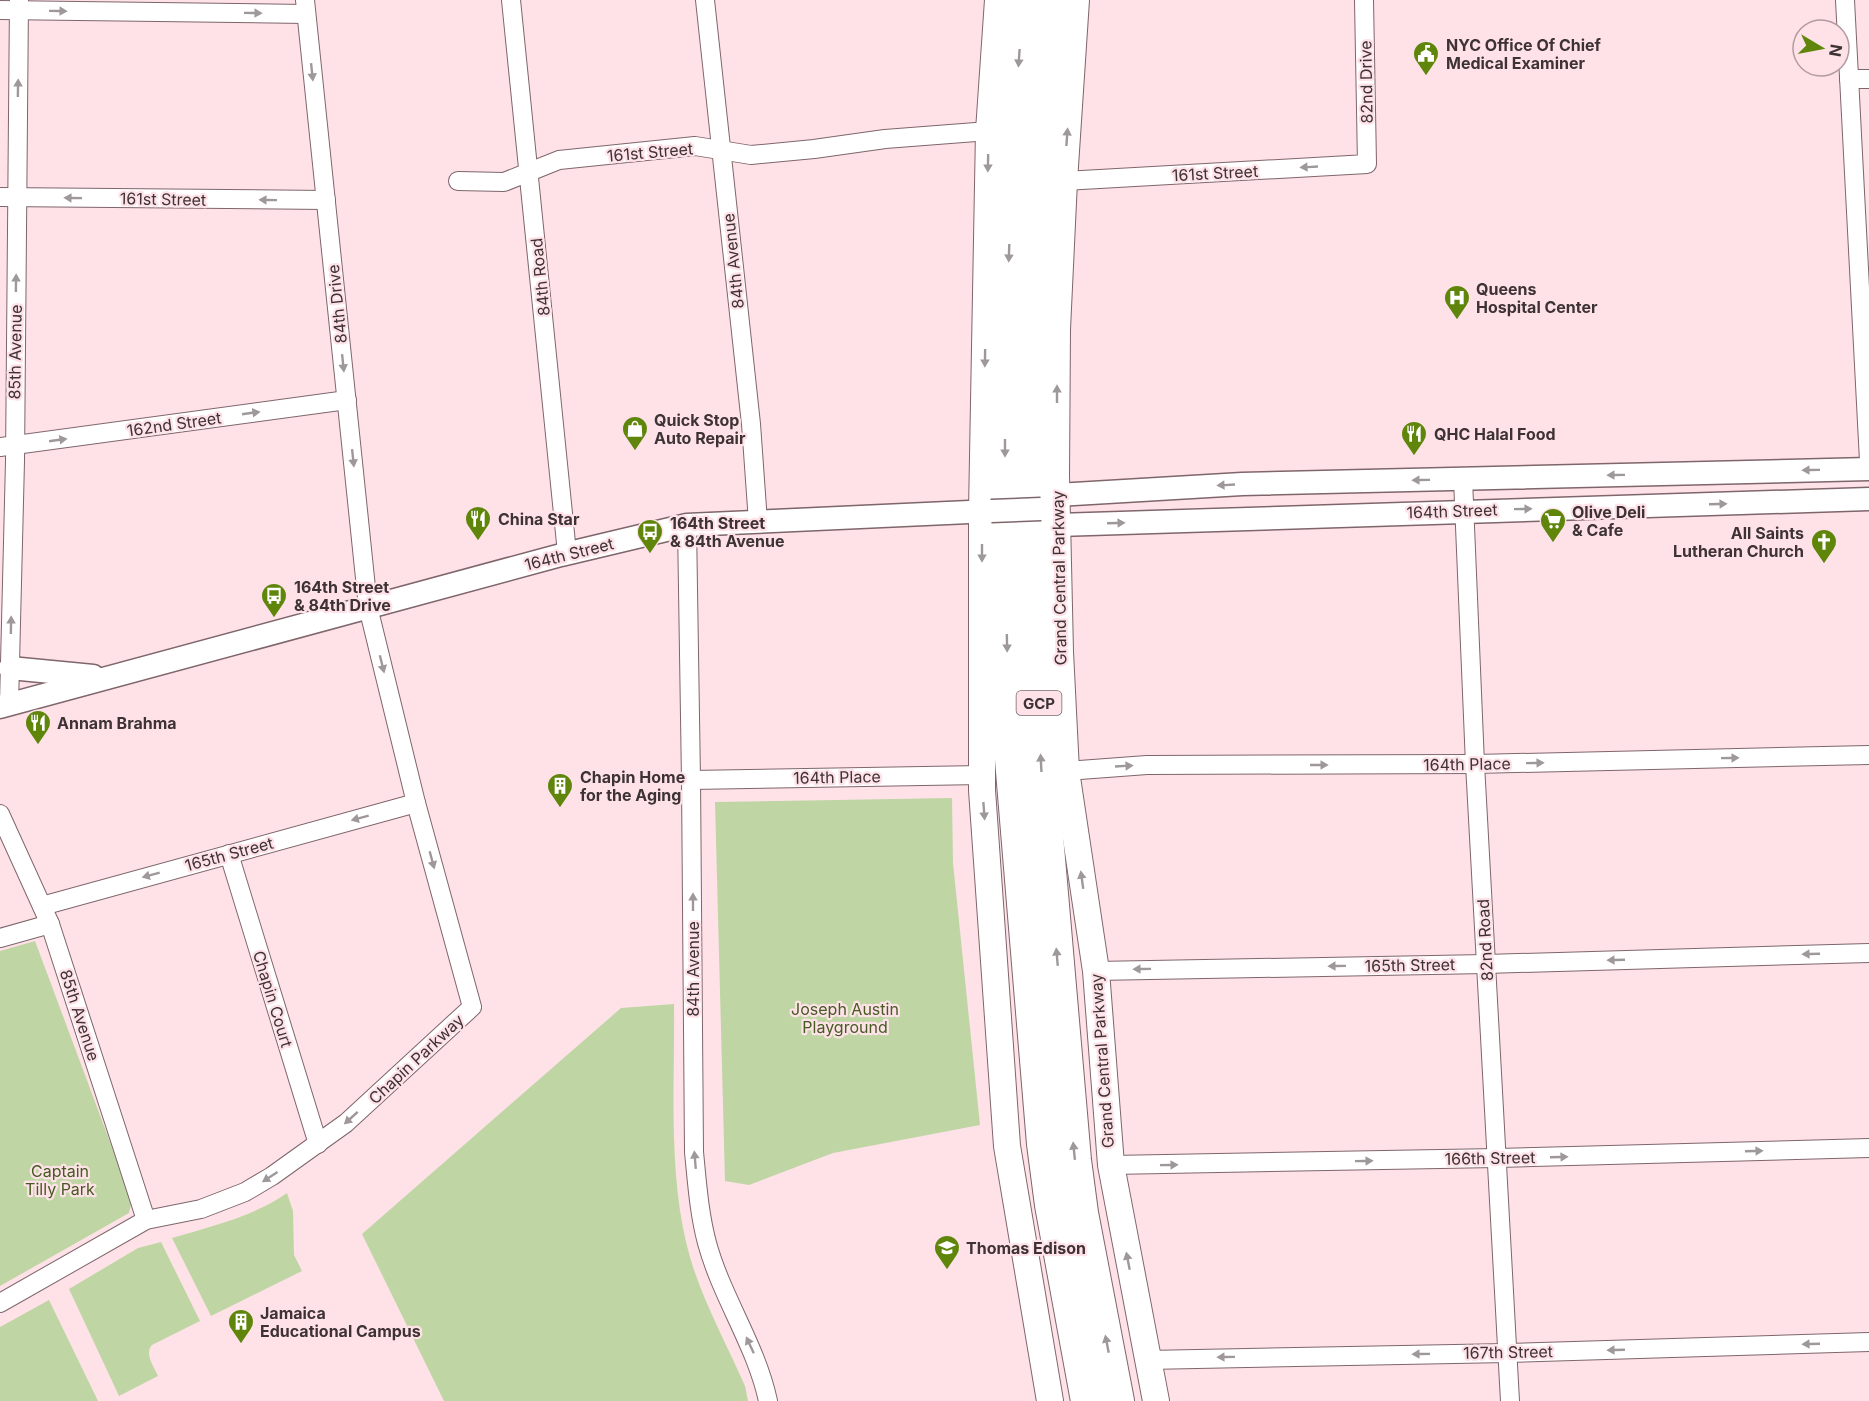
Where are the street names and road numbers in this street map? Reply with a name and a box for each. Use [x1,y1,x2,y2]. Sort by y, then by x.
street label: 82nd Drive [1355,40,1377,124]
street label: 161st Street [606,138,694,166]
street label: 161st Street [1171,161,1259,185]
street label: 161st Street [120,188,206,210]
street label: 84th Avenue [718,212,748,310]
street label: 84th Road [526,237,554,317]
street label: 84th Drive [323,264,351,344]
street label: 85th Avenue [4,304,26,400]
street label: 162nd Street [126,407,222,441]
street label: Grand Central Parkway [1047,490,1071,666]
street label: 164th Street [1406,499,1498,523]
street label: 164th Street [522,533,616,575]
road number: GCP [1016,691,1062,715]
street label: 164th Place [1423,753,1511,775]
street label: 164th Place [793,766,881,788]
street label: 165th Street [183,833,275,875]
street label: 82nd Road [1473,899,1497,981]
street label: 84th Avenue [683,921,703,1017]
street label: Chapin Court [249,948,297,1050]
street label: 165th Street [1365,954,1455,976]
street label: 85th Avenue [56,967,104,1063]
street label: Grand Central Parkway [1086,973,1118,1149]
street label: Chapin Parkway [364,1010,468,1108]
street label: 166th Street [1444,1147,1536,1169]
street label: 167th Street [1463,1341,1553,1363]

